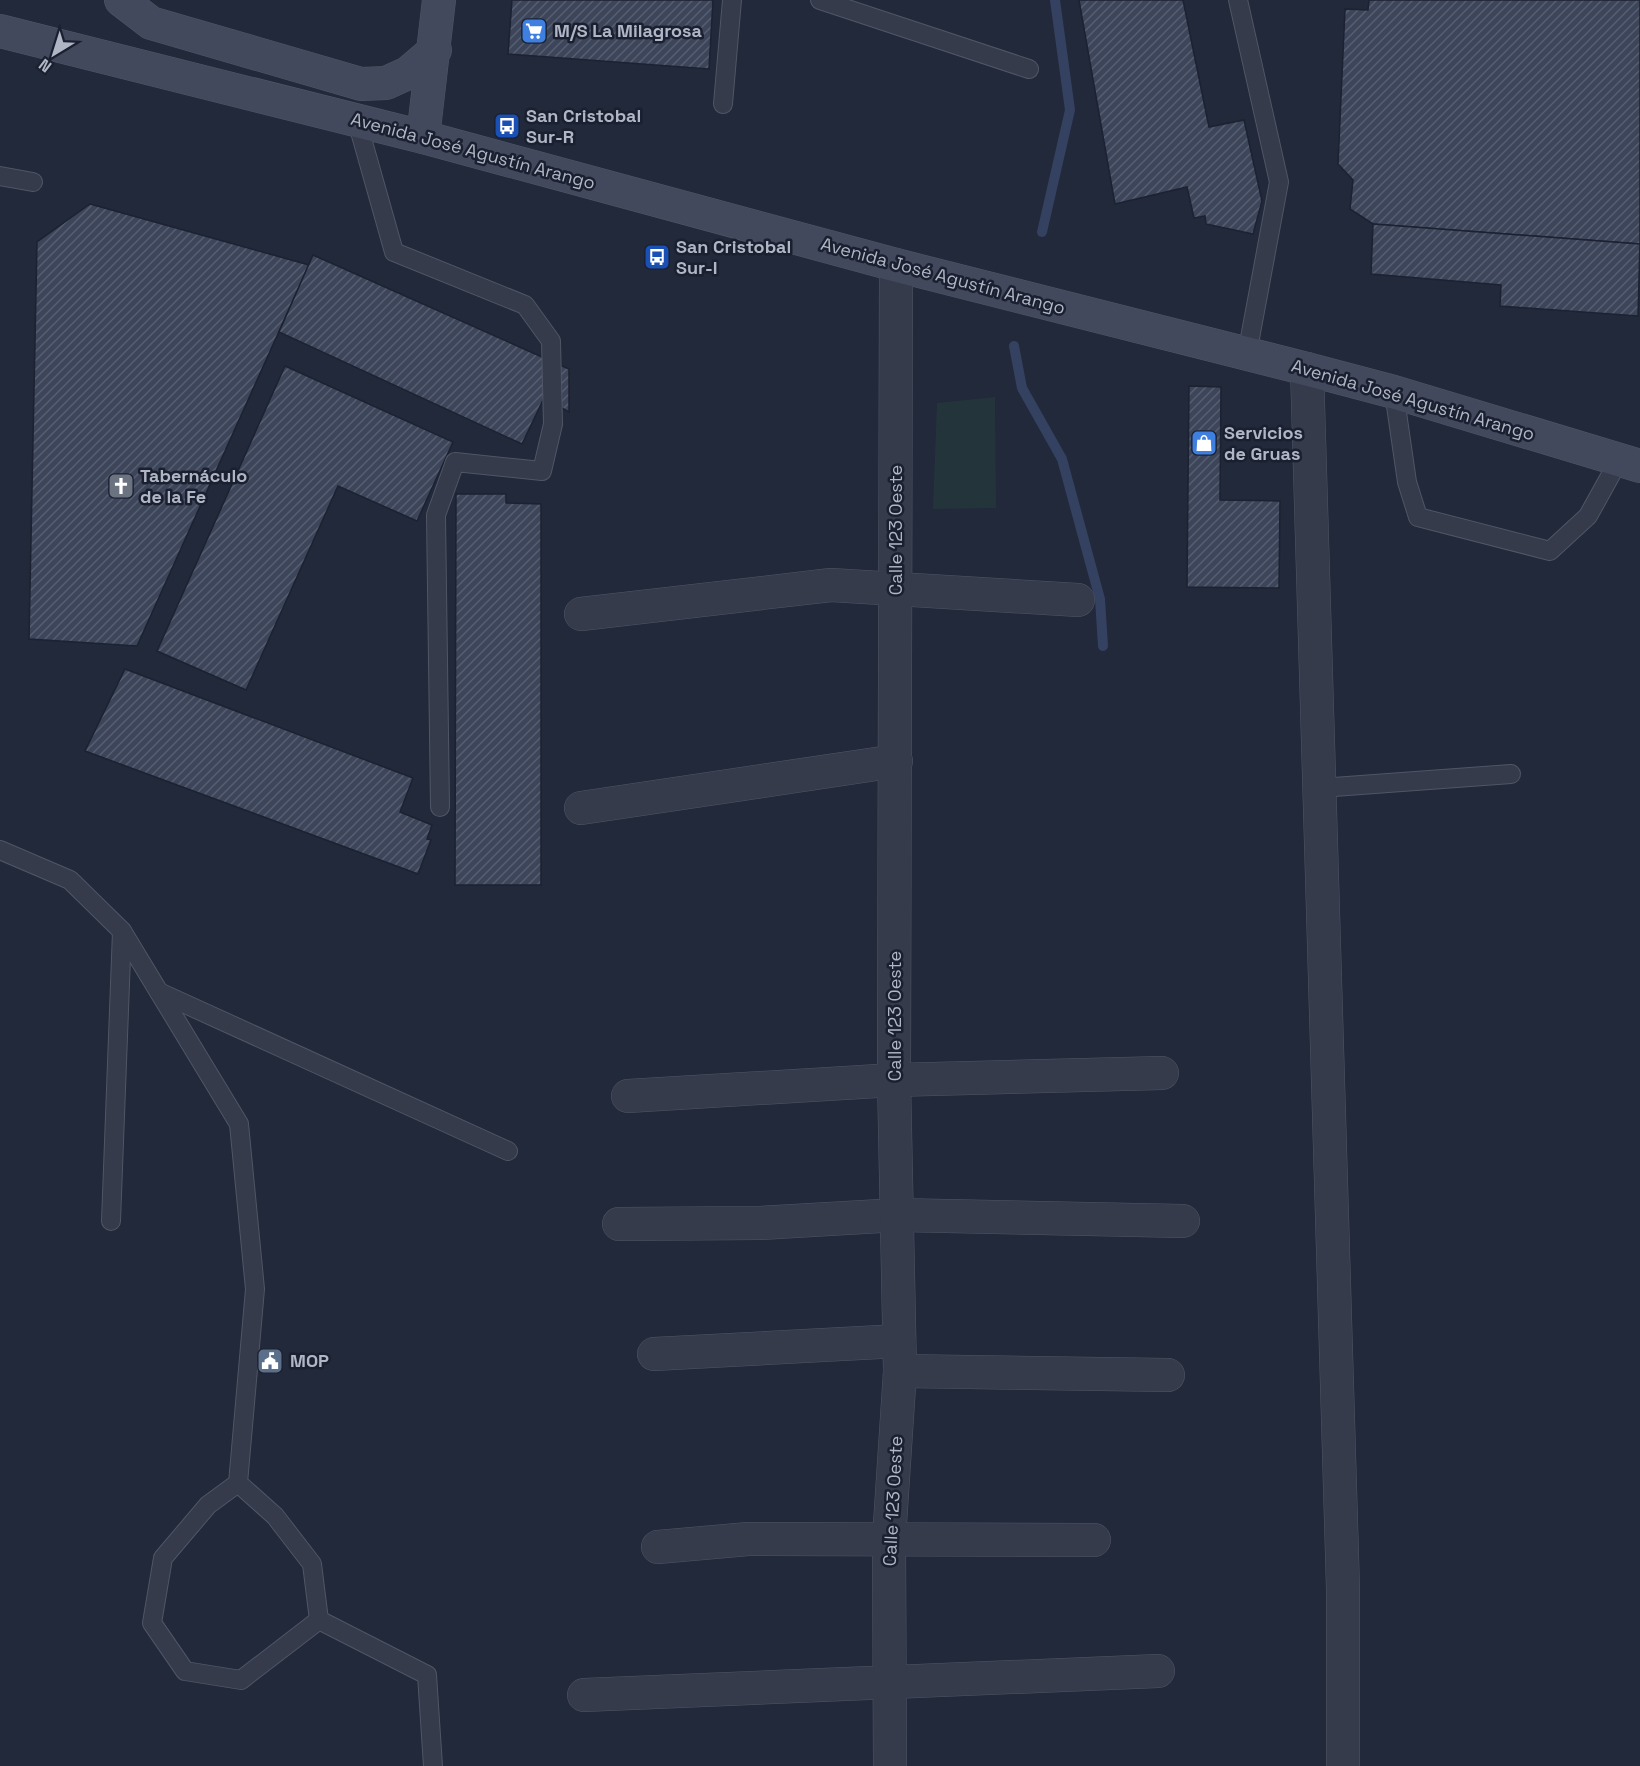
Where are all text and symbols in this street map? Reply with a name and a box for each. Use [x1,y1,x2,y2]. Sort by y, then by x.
supermarket icon: M/S La Milagrosa [519,16,549,46]
place label: M/S La Milagrosa [554,19,702,42]
north arrow [24,24,84,84]
text: N [34,54,56,77]
place label: San Cristobal Sur-R [526,104,641,148]
street label: Avenida José Agustín Arango [348,107,598,194]
bus stop icon: San Cristobal Sur-R [492,111,522,141]
street label: Avenida José Agustín Arango [818,232,1068,319]
place label: San Cristobal Sur-I [676,235,791,279]
bus stop icon: San Cristobal Sur-I [642,242,672,272]
street label: Avenida José Agustín Arango [1289,354,1537,445]
place label: Servicios de Gruas [1224,421,1303,465]
shop icon: Servicios de Gruas [1189,428,1219,458]
place label: Tabernáculo de la Fe [140,464,247,508]
street label: Calle 123 Oeste [884,465,907,595]
church icon: Tabernáculo de la Fe [106,471,136,501]
street label: Calle 123 Oeste [883,951,906,1081]
public building icon: MOP [255,1346,285,1376]
place label: MOP [290,1349,329,1372]
street label: Calle 123 Oeste [878,1435,907,1567]

